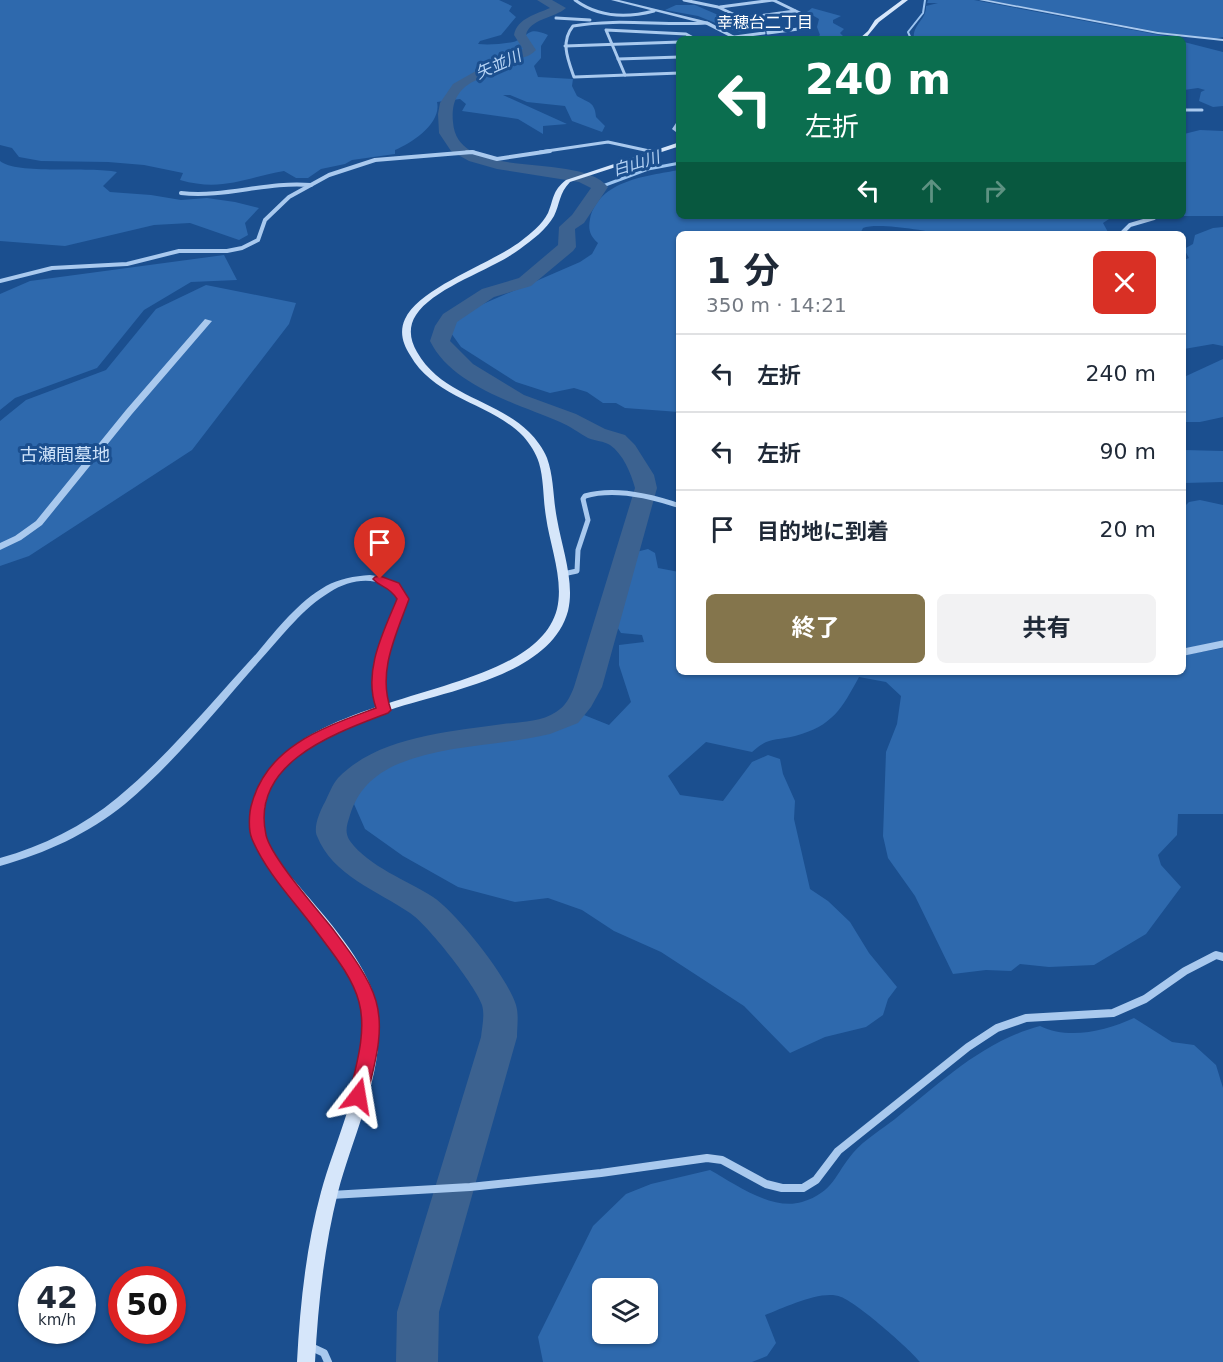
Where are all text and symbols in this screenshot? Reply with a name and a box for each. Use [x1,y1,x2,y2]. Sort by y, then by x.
district label: 幸穂台二丁目 [717,13,813,32]
water label: 矢並川 [472,45,526,83]
text: 240 m [805,55,951,104]
icon: left [706,60,784,138]
text: 左折 [805,111,859,142]
water label: 白山川 [610,147,664,180]
icon: left [852,174,885,207]
icon: ahead [915,174,948,207]
icon: right [978,174,1011,207]
text: 1 分 [706,250,780,291]
button: close [1093,251,1156,314]
text: 350 m · 14:21 [706,293,847,317]
icon: left [706,357,739,390]
text: 240 m [1086,361,1156,386]
text: 左折 [757,363,801,388]
icon: left [706,435,739,468]
text: 90 m [1100,439,1156,464]
text: 左折 [757,441,801,466]
park label: 古瀬間墓地 [20,444,110,465]
icon: arrive [706,513,739,546]
pin [354,517,405,579]
text: 20 m [1100,517,1156,542]
text: 目的地に到着 [757,519,889,544]
icon: arrive [363,526,396,559]
button: 終了 [706,594,925,663]
button: 共有 [937,594,1156,663]
position arrow [326,1064,390,1128]
speed limit sign: 50 [108,1266,186,1344]
map controls [592,1278,658,1344]
button: layers [592,1278,658,1344]
text: 42 [36,1280,78,1315]
text: km/h [38,1311,76,1329]

